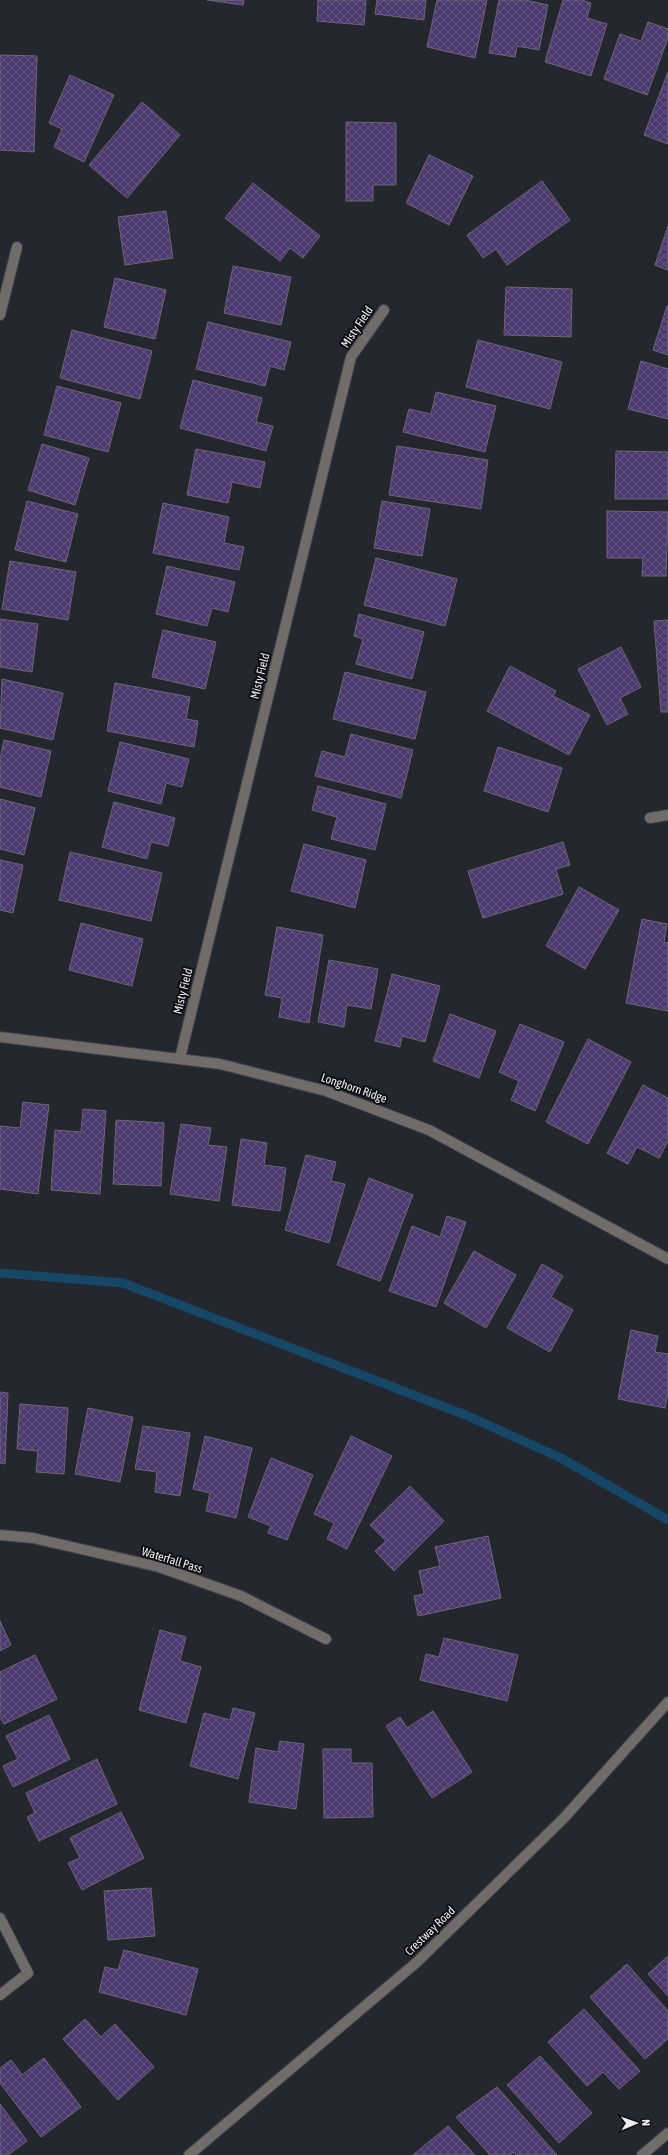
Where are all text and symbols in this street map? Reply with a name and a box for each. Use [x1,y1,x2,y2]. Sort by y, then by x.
street label: Misty Field [338,304,376,350]
street label: Misty Field [248,652,272,700]
street label: Misty Field [171,967,195,1015]
street label: Longhorn Ridge [319,1070,389,1106]
street label: Waterfall Pass [140,1544,204,1576]
street label: Crestway Road [402,1904,458,1958]
north arrow [616,2103,656,2143]
text: N [640,2119,652,2126]

